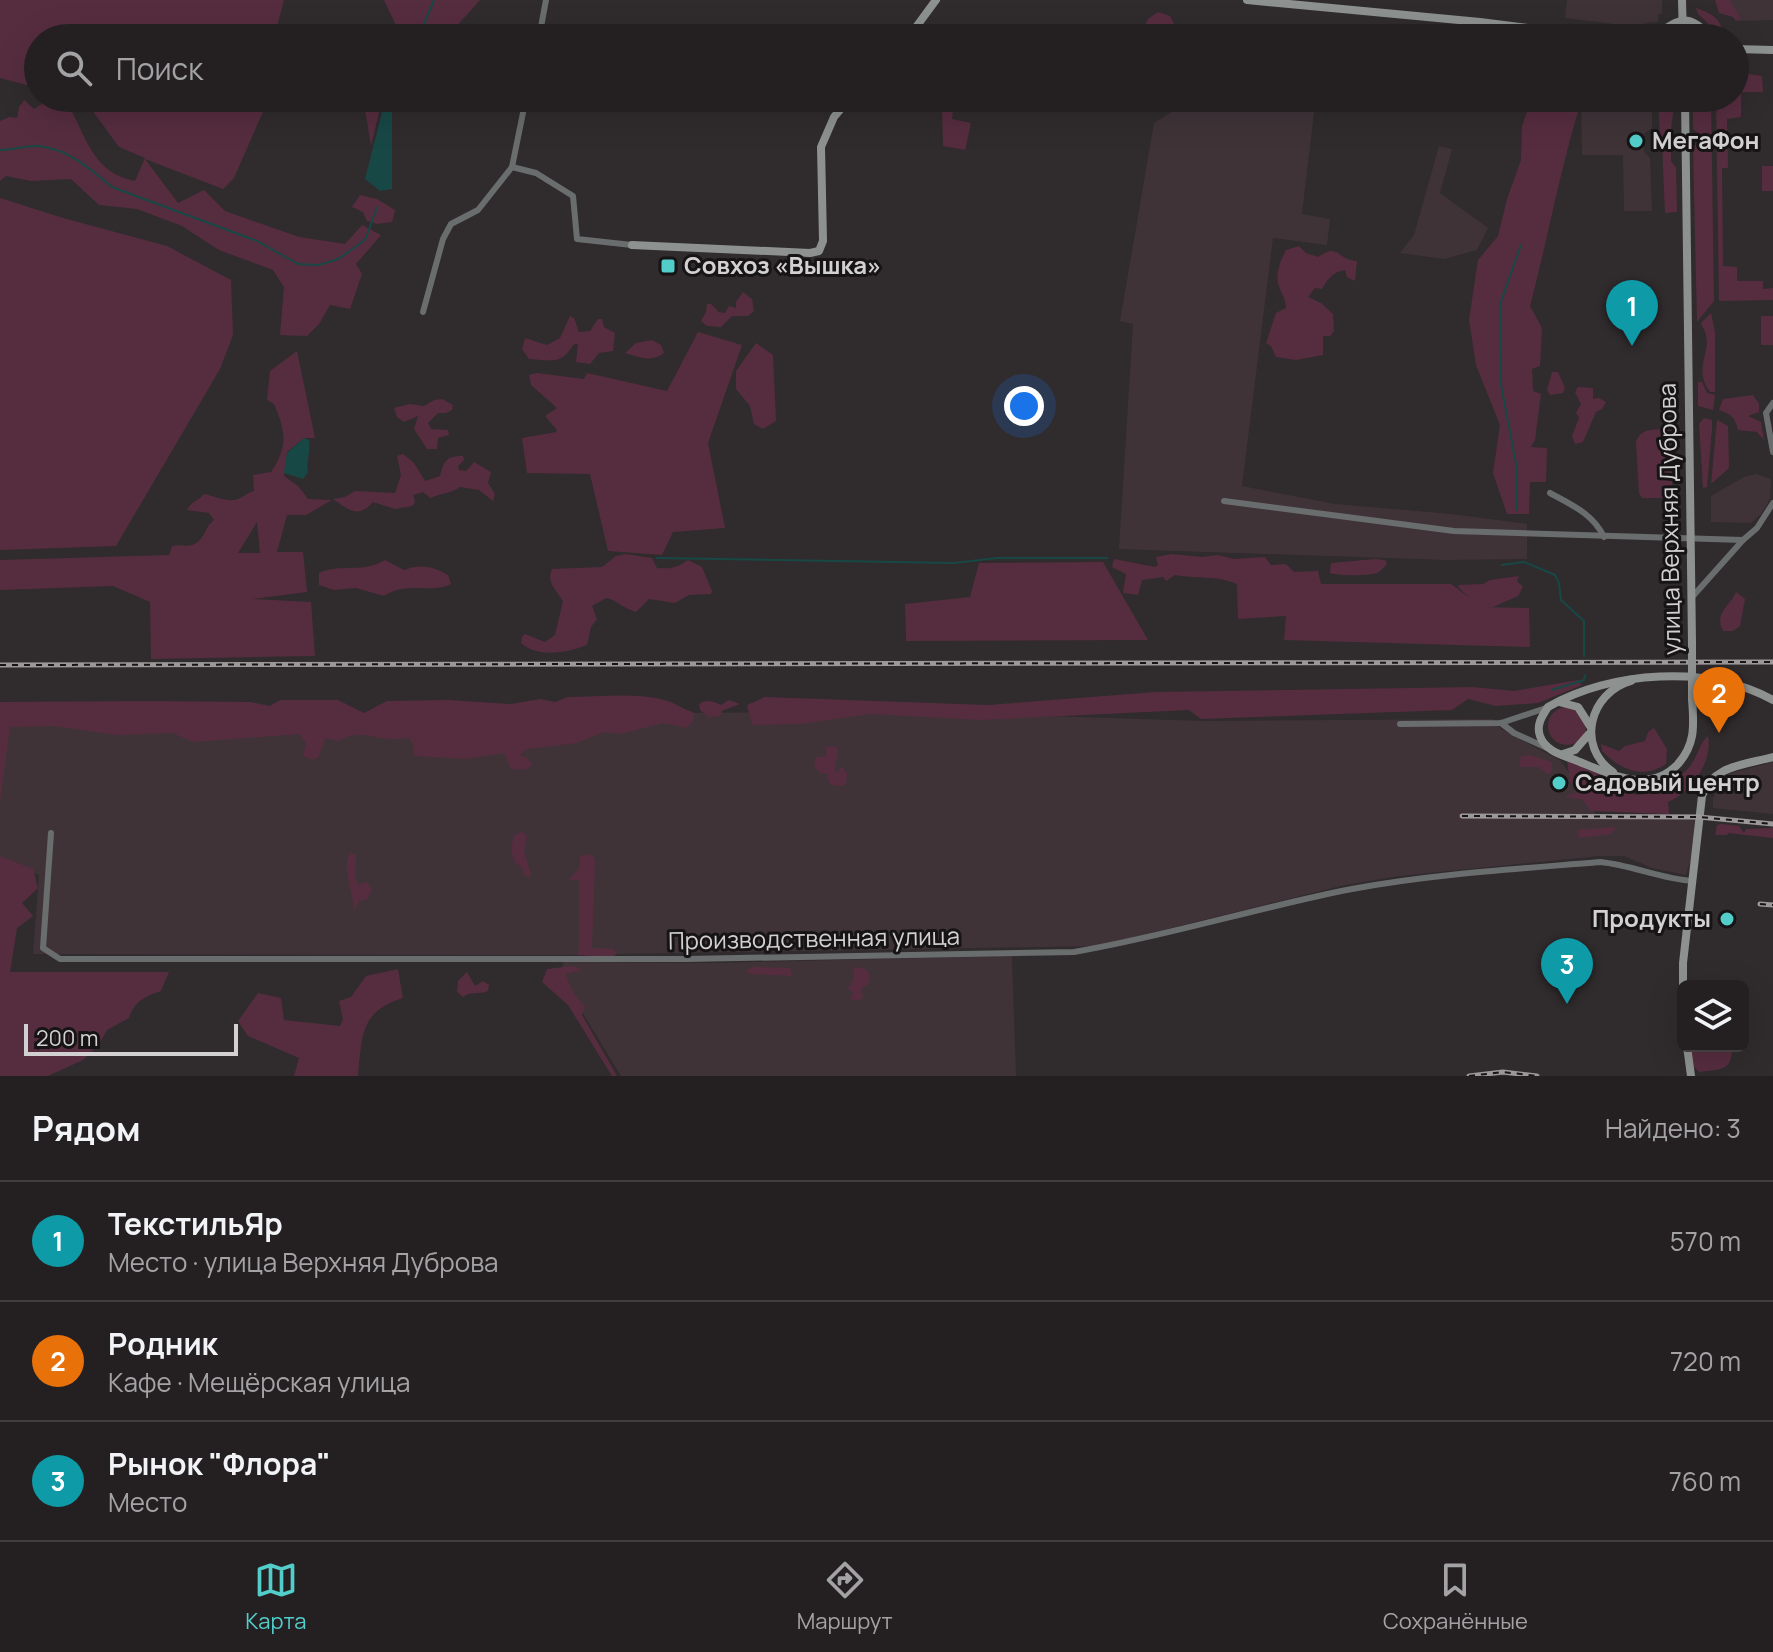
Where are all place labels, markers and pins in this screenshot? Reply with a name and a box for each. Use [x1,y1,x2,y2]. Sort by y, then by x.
place label: МегаФон [1652,123,1760,156]
marker: МегаФон [1627,132,1645,150]
place label: Совхоз «Вышка» [684,248,881,281]
marker: Совхоз «Вышка» [659,257,677,275]
pin: 1 [1606,280,1658,346]
pin: 2 [1693,667,1745,733]
place label: Садовый центр [1575,765,1760,798]
marker: Садовый центр [1550,774,1568,792]
place label: Продукты [1592,901,1711,934]
marker: Продукты [1718,910,1736,928]
pin: 3 [1541,938,1593,1004]

